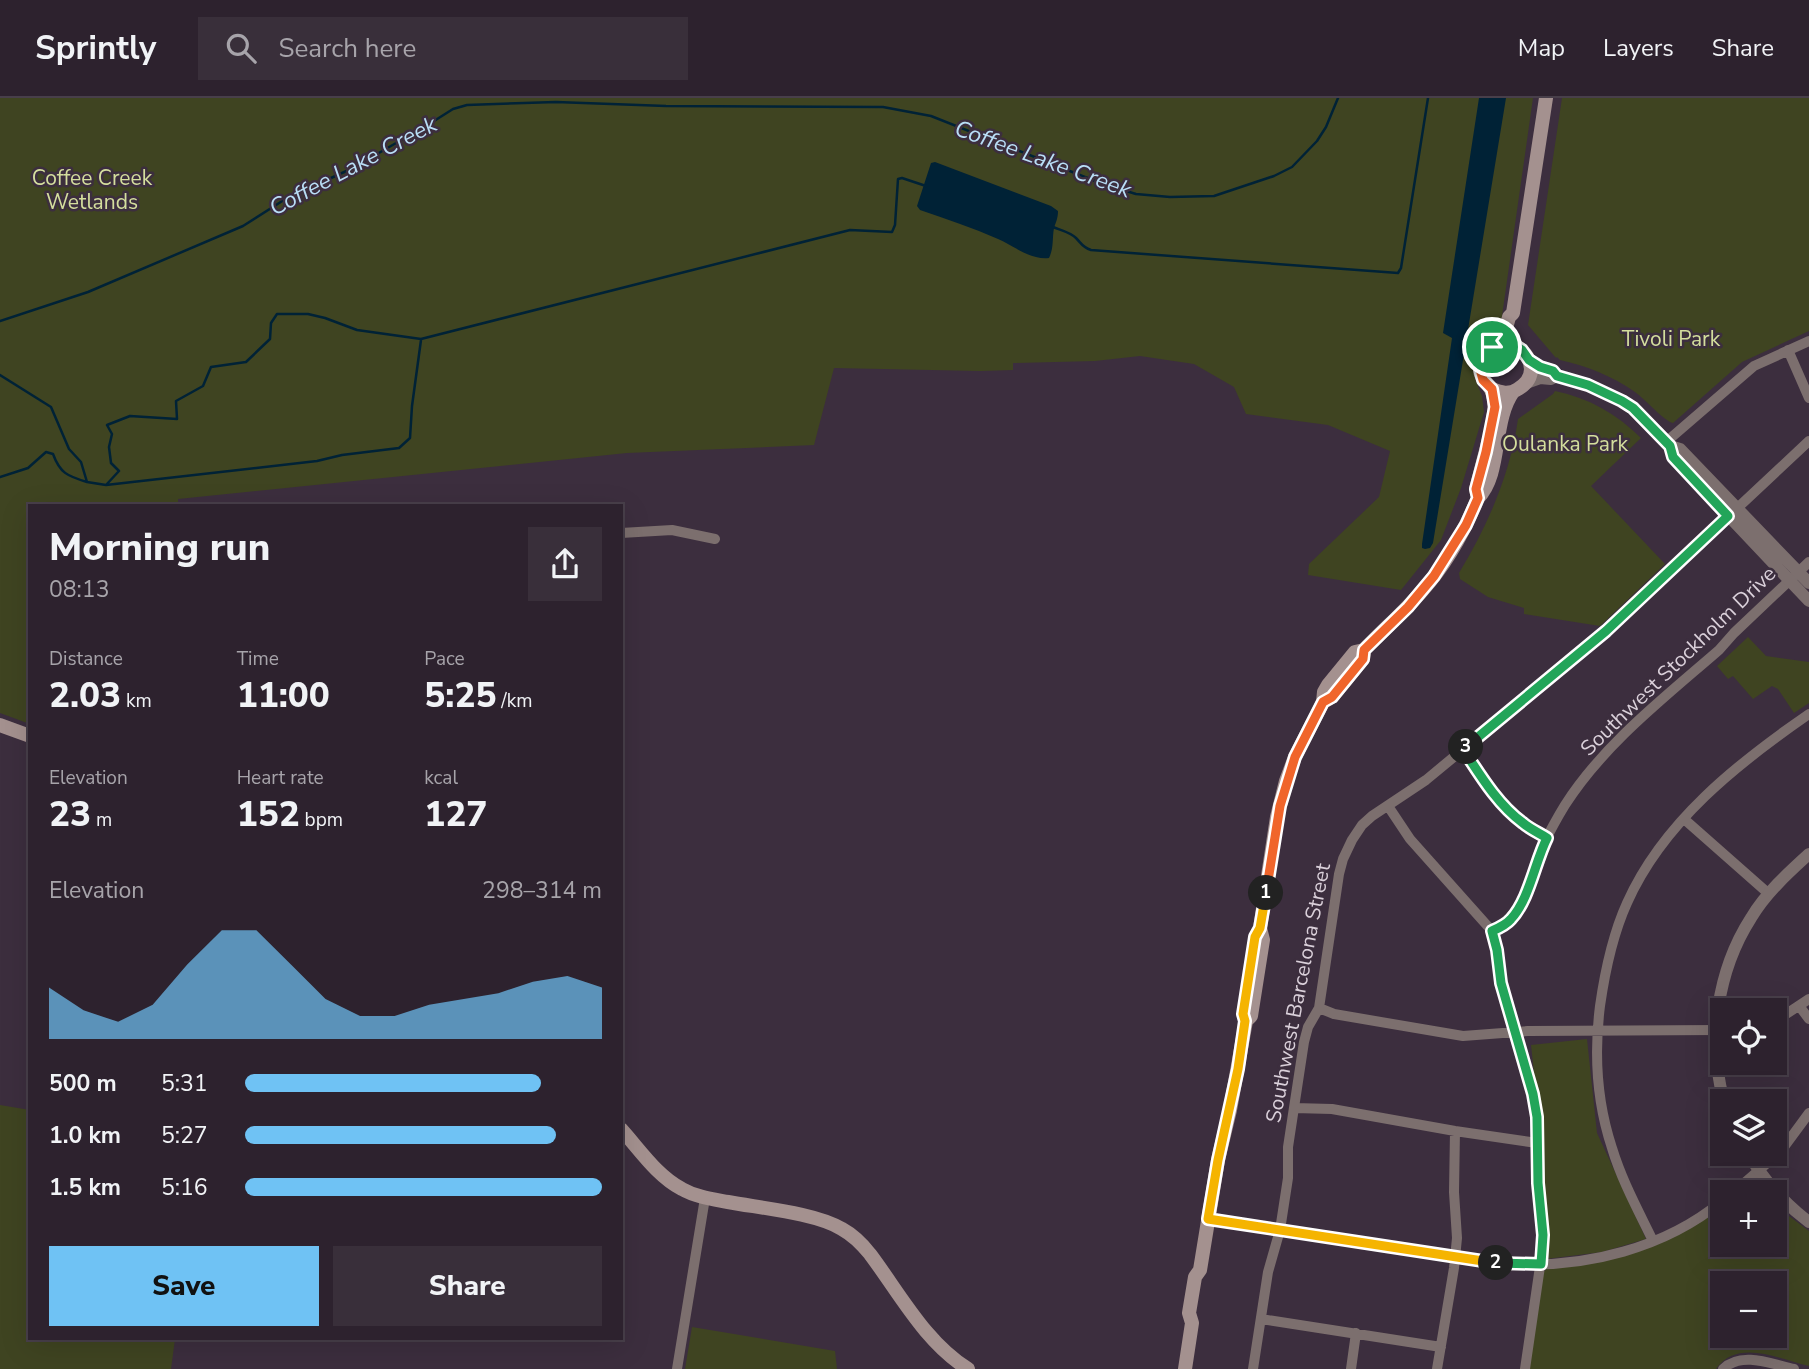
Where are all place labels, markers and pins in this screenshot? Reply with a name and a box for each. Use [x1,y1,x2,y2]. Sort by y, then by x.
pin [1462,317,1522,377]
pin: 3 [1448,730,1484,764]
pin: 1 [1248,876,1284,910]
pin: 2 [1478,1246,1514,1280]

